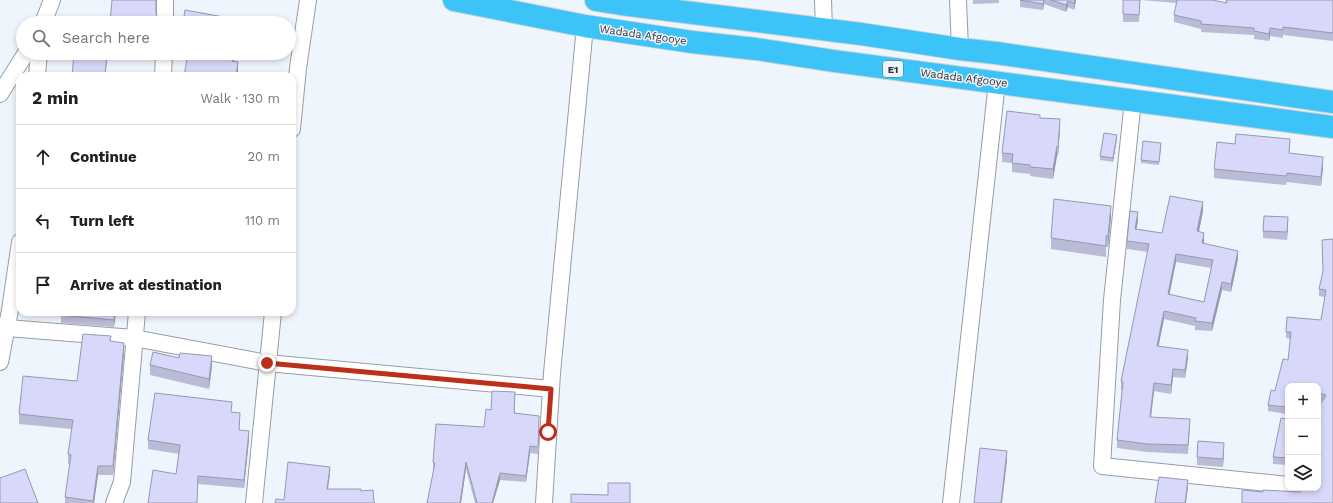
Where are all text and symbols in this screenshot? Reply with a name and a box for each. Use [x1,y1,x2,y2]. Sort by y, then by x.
search box [16,16,296,60]
street label: Wadada Afgooye [599,22,687,48]
icon: search [30,27,52,49]
text: Search here [62,29,150,47]
road number: E1 [883,61,903,77]
street label: Wadada Afgooye [920,66,1008,90]
text: 2 min [32,88,78,108]
text: Walk · 130 m [201,91,280,106]
icon: ahead [32,146,54,168]
text: Continue [70,148,137,166]
text: 20 m [248,149,280,164]
icon: left [32,210,54,232]
text: Turn left [70,212,134,230]
text: 110 m [245,213,280,228]
icon: arrive [32,274,54,296]
text: Arrive at destination [70,276,222,294]
route end [258,354,276,372]
map controls [1285,383,1321,491]
button: + [1285,383,1321,419]
button: − [1285,419,1321,455]
route start [539,423,557,441]
button: layers [1285,455,1321,491]

